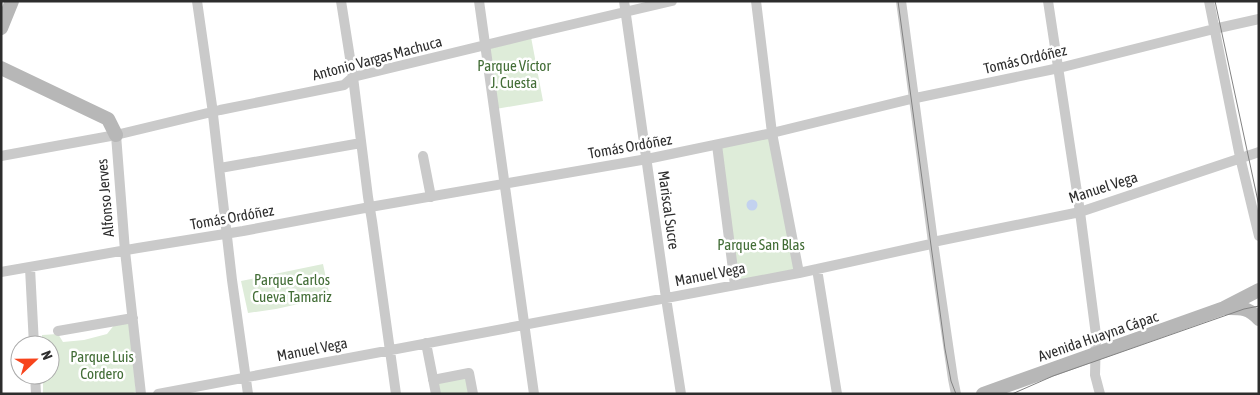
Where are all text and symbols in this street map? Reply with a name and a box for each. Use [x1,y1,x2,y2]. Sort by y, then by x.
street label: Antonio Vargas Machuca [310,32,444,84]
street label: Tomás Ordóñez [982,41,1069,77]
park label: Parque Víctor J. Cuesta [477,57,551,91]
street label: Tomás Ordóñez [587,130,674,162]
street label: Alfonso Jerves [93,158,117,238]
street label: Manuel Vega [1066,168,1140,206]
street label: Mariscal Sucre [655,170,683,251]
street label: Tomás Ordóñez [189,201,276,233]
park label: Parque San Blas [717,236,805,253]
street label: Manuel Vega [673,259,747,289]
park label: Parque Carlos Cueva Tamariz [252,271,332,305]
street label: Avenida Huayna Cápac [1036,307,1161,365]
street label: Manuel Vega [275,334,349,364]
north arrow [10,335,60,385]
text: N [38,348,56,362]
park label: Parque Luis Cordero [70,348,134,382]

